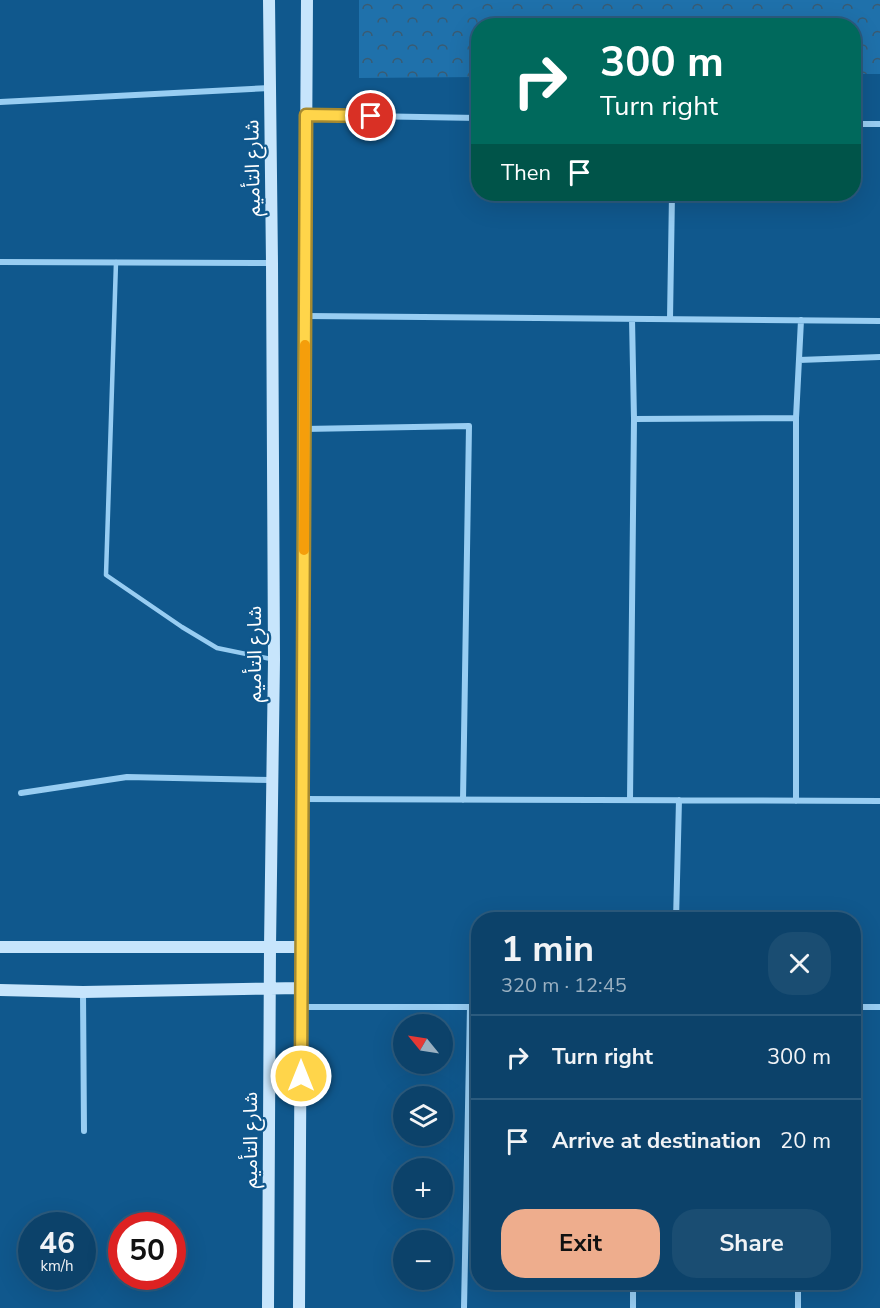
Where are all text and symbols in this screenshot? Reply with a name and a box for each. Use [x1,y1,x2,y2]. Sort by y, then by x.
text: 300 m [600,34,724,91]
icon: right [501,42,579,120]
text: Turn right [600,88,718,125]
pin [345,90,396,141]
icon: arrive [354,99,387,132]
street label: شارع التأميم [238,119,268,216]
icon: arrive [563,156,596,189]
text: Then [501,158,551,188]
street label: شارع التأميم [241,606,269,702]
text: 1 min [501,925,594,974]
button: close [768,932,831,995]
text: 320 m · 12:45 [501,972,627,999]
north arrow [393,1014,453,1074]
map controls [393,1014,453,1290]
icon: right [501,1041,534,1074]
text: Turn right [552,1042,653,1072]
text: 300 m [767,1042,831,1072]
position arrow [269,1044,333,1108]
button: layers [393,1086,453,1146]
street label: شارع التأميم [237,1092,265,1188]
icon: arrive [501,1125,534,1158]
text: Arrive at destination [552,1126,761,1156]
text: 20 m [780,1126,831,1156]
button: + [393,1158,453,1218]
button: Exit [501,1209,660,1278]
button: Share [672,1209,831,1278]
speed limit sign: 50 [108,1212,186,1290]
text: 46 [39,1223,75,1264]
button: − [393,1230,453,1290]
text: km/h [40,1256,74,1276]

